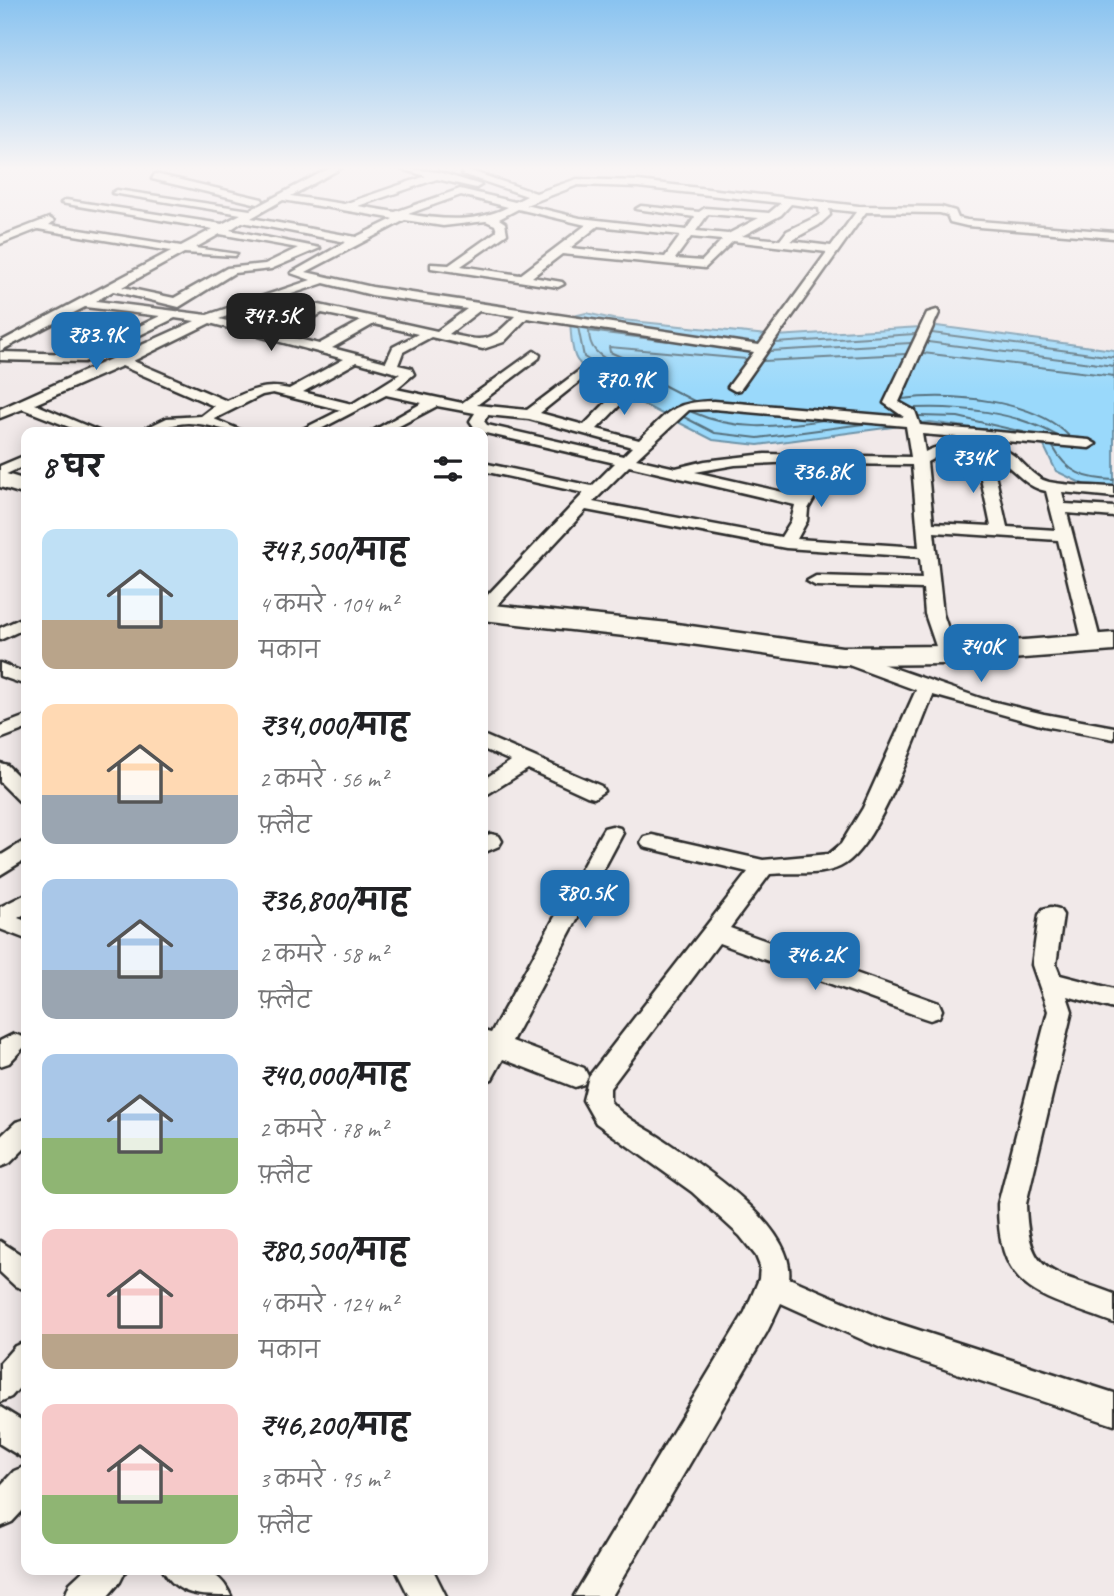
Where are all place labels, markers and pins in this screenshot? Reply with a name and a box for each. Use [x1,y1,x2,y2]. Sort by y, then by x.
pin: ₹47.5K [214,294,328,353]
pin: ₹83.9K [39,312,153,372]
pin: ₹70.9K [567,358,681,417]
pin: ₹34K [932,435,1014,495]
pin: ₹36.8K [764,449,878,509]
pin: ₹40K [940,624,1022,684]
pin: ₹80.5K [528,870,642,930]
pin: ₹46.2K [758,932,872,992]

